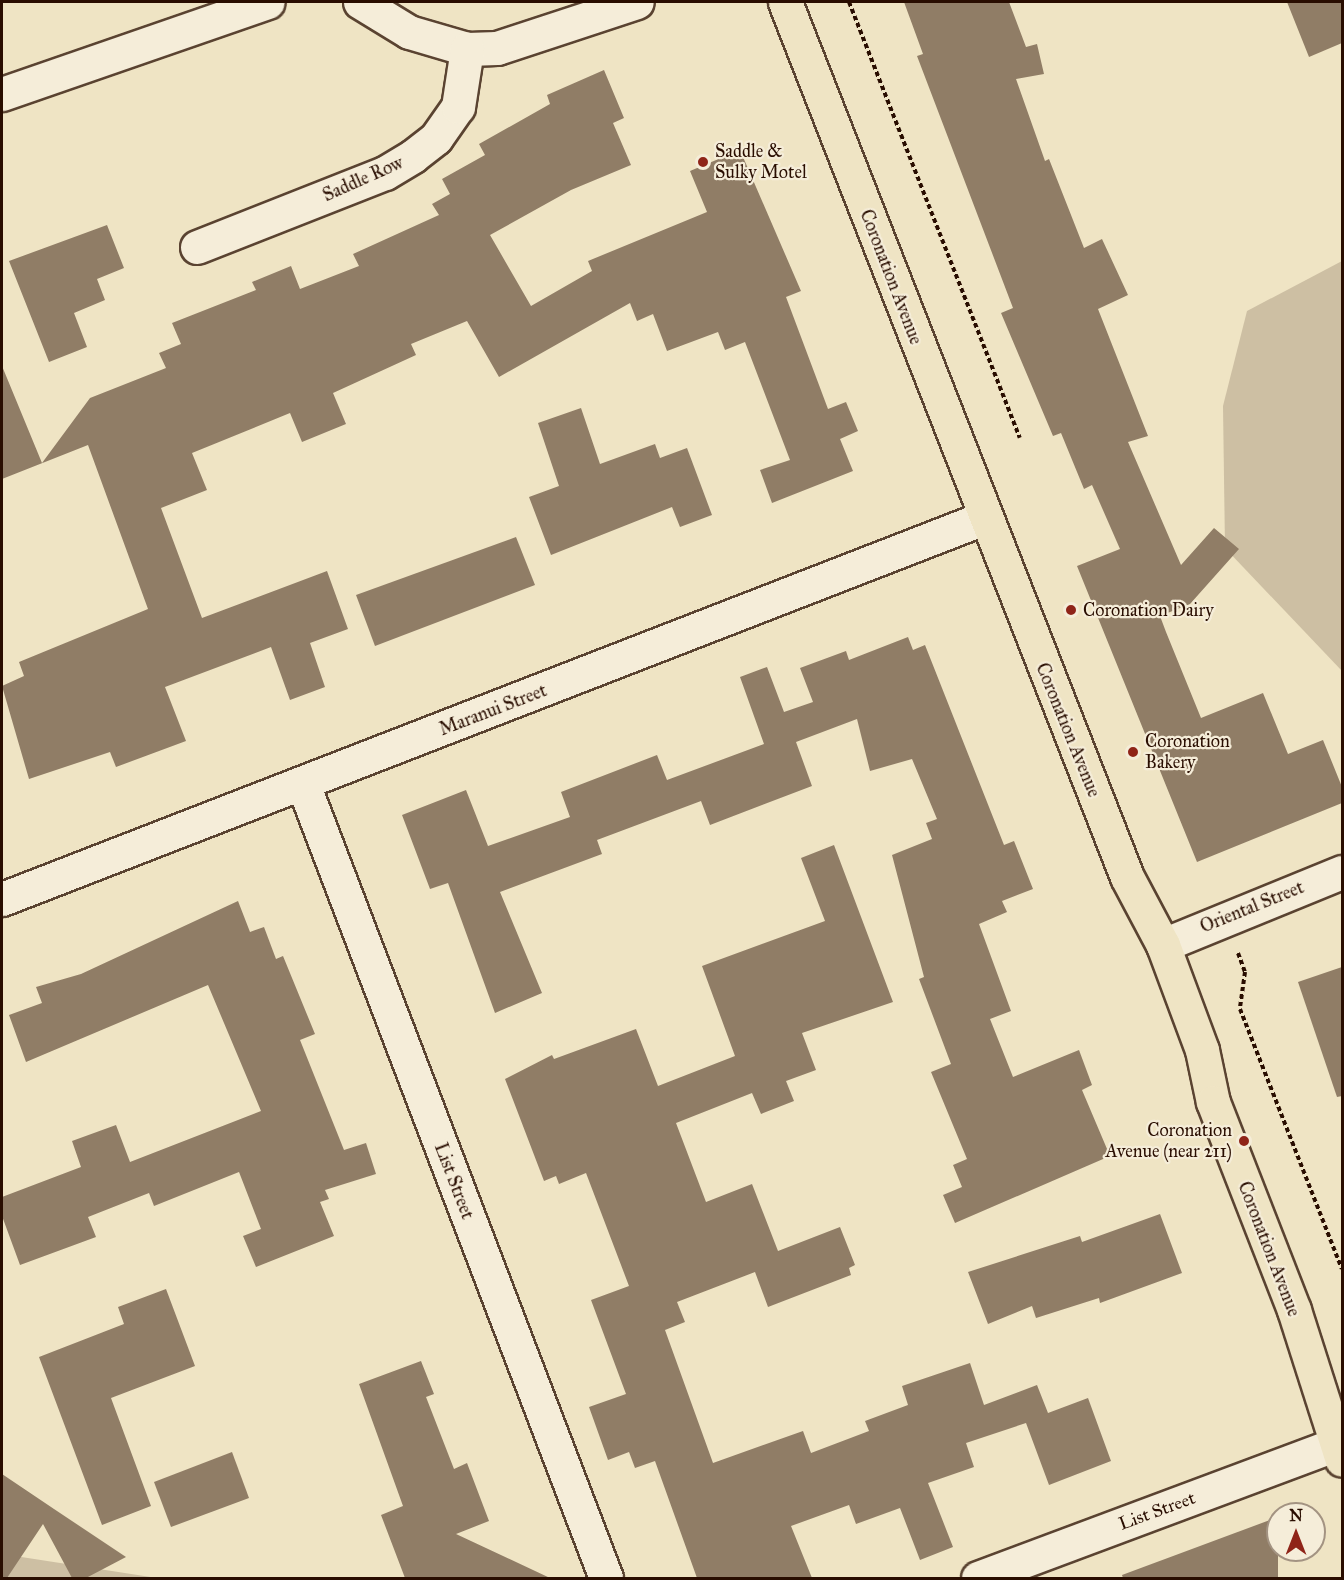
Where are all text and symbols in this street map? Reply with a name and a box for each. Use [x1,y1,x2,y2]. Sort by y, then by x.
place label: Saddle & Sulky Motel [715,141,807,184]
street label: Saddle Row [319,152,407,206]
marker: Saddle & Sulky Motel [696,155,710,169]
street label: Coronation Avenue [855,207,927,347]
place label: Coronation Dairy [1083,599,1214,621]
marker: Coronation Dairy [1064,603,1078,617]
street label: Coronation Avenue [1031,660,1105,800]
street label: Maranui Street [436,680,550,740]
place label: Coronation Bakery [1145,731,1230,774]
marker: Coronation Bakery [1126,745,1140,759]
street label: Oriental Street [1197,876,1307,938]
place label: Coronation Avenue (near 211) [1105,1120,1232,1162]
marker: Coronation Avenue (near 211) [1237,1134,1251,1148]
street label: List Street [430,1140,478,1222]
street label: Coronation Avenue [1233,1179,1305,1319]
street label: List Street [1116,1487,1198,1535]
north arrow [1266,1502,1326,1562]
text: N [1289,1506,1303,1525]

